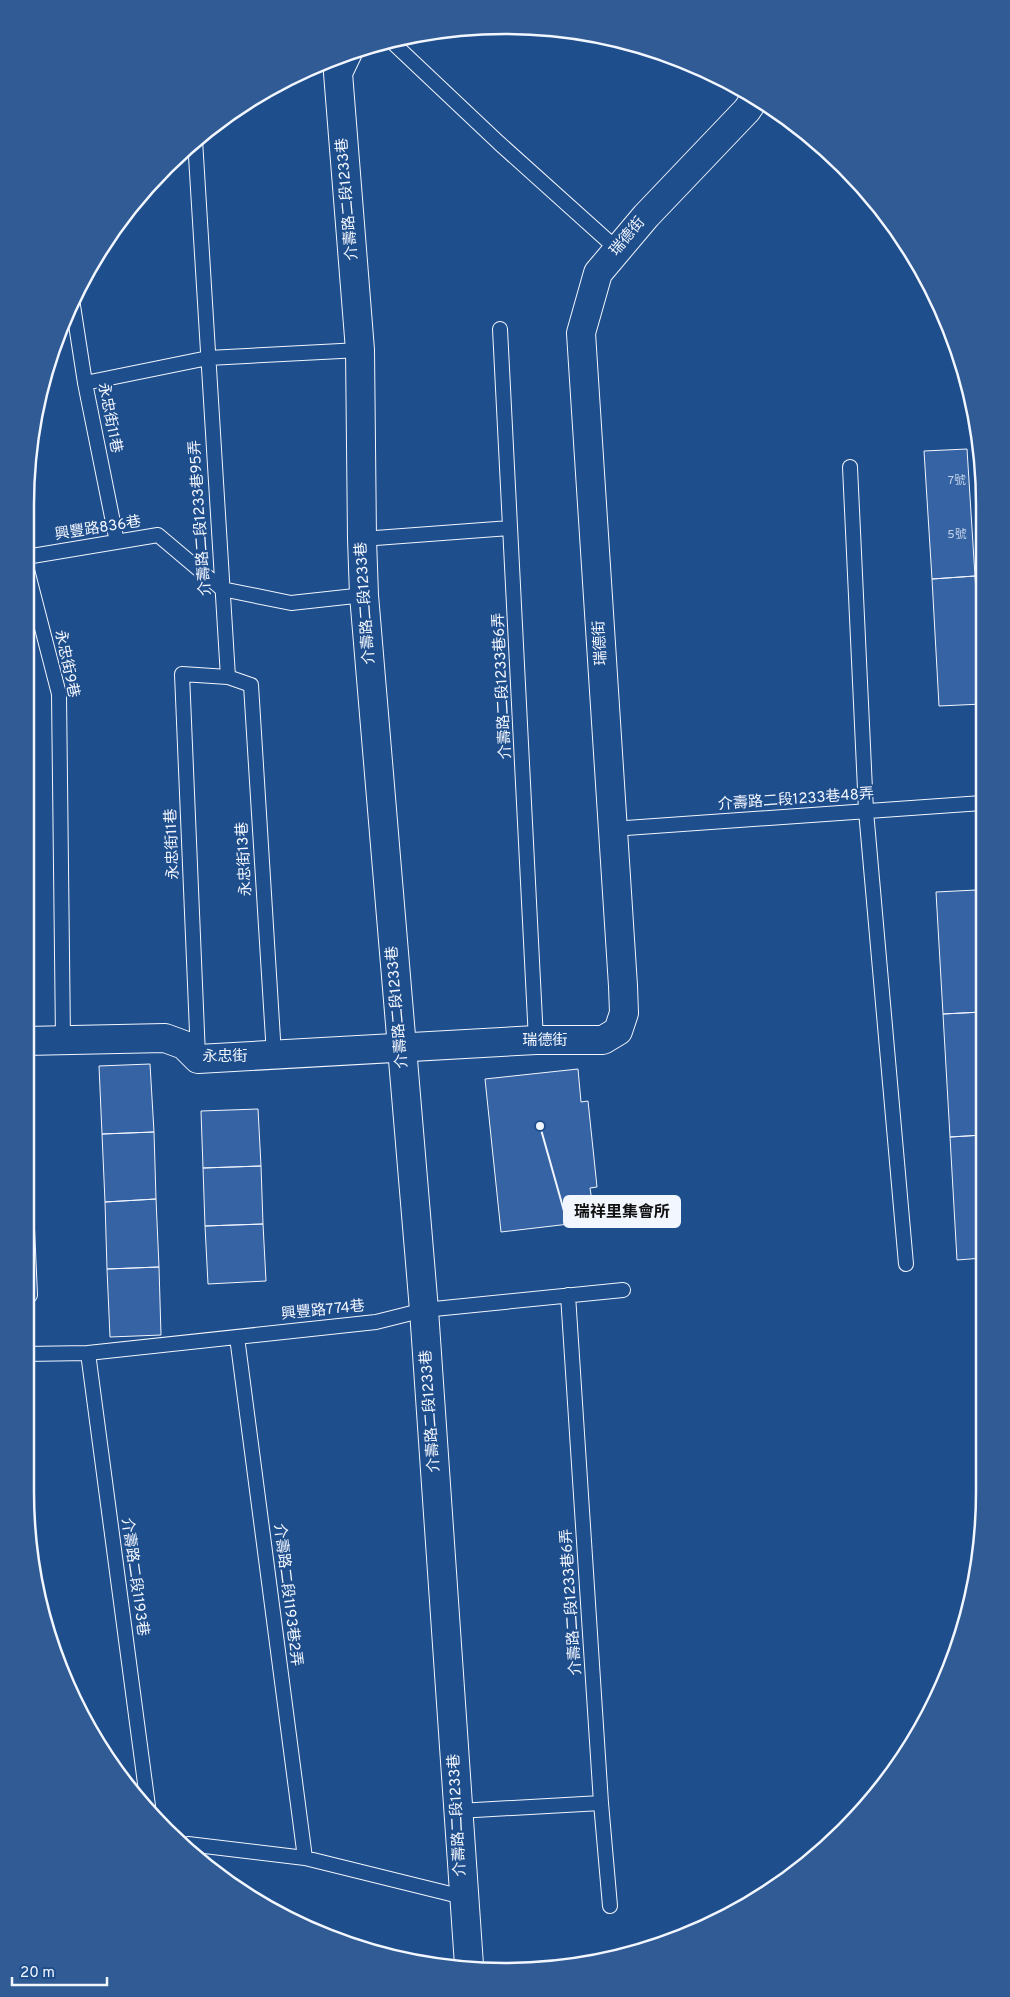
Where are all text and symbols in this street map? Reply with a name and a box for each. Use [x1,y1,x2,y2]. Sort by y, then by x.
street label: 介壽路二段1233巷 [333,137,363,261]
street label: 瑞德街 [605,213,650,260]
street label: 永忠街11巷 [93,381,125,455]
street label: 介壽路二段1233巷95弄 [186,439,216,597]
house number: 7號 [948,473,966,489]
street label: 興豐路836巷 [53,513,143,545]
house number: 5號 [947,527,967,543]
street label: 介壽路二段1233巷 [352,541,380,665]
street label: 介壽路二段1233巷6弄 [490,612,516,760]
street label: 瑞德街 [589,620,612,666]
street label: 永忠街9巷 [50,628,82,700]
street label: 介壽路二段1233巷48弄 [717,785,875,815]
street label: 永忠街11巷 [162,808,184,880]
street label: 永忠街13巷 [234,821,256,897]
street label: 介壽路二段1233巷 [383,945,413,1069]
street label: 瑞德街 [522,1031,568,1051]
street label: 永忠街 [202,1048,248,1067]
callout: 瑞祥里集會所 [564,1196,680,1227]
text: 瑞祥里集會所 [574,1203,670,1223]
street label: 興豐路774巷 [280,1297,366,1325]
street label: 介壽路二段1233巷 [417,1349,445,1473]
street label: 介壽路二段1193巷 [116,1517,152,1637]
street label: 介壽路二段1193巷2弄 [269,1523,305,1667]
street label: 介壽路二段1233巷6弄 [557,1528,587,1676]
street label: 介壽路二段1233巷 [445,1753,471,1877]
scale bar [12,1954,108,1986]
text: 20 m [20,1964,55,1983]

